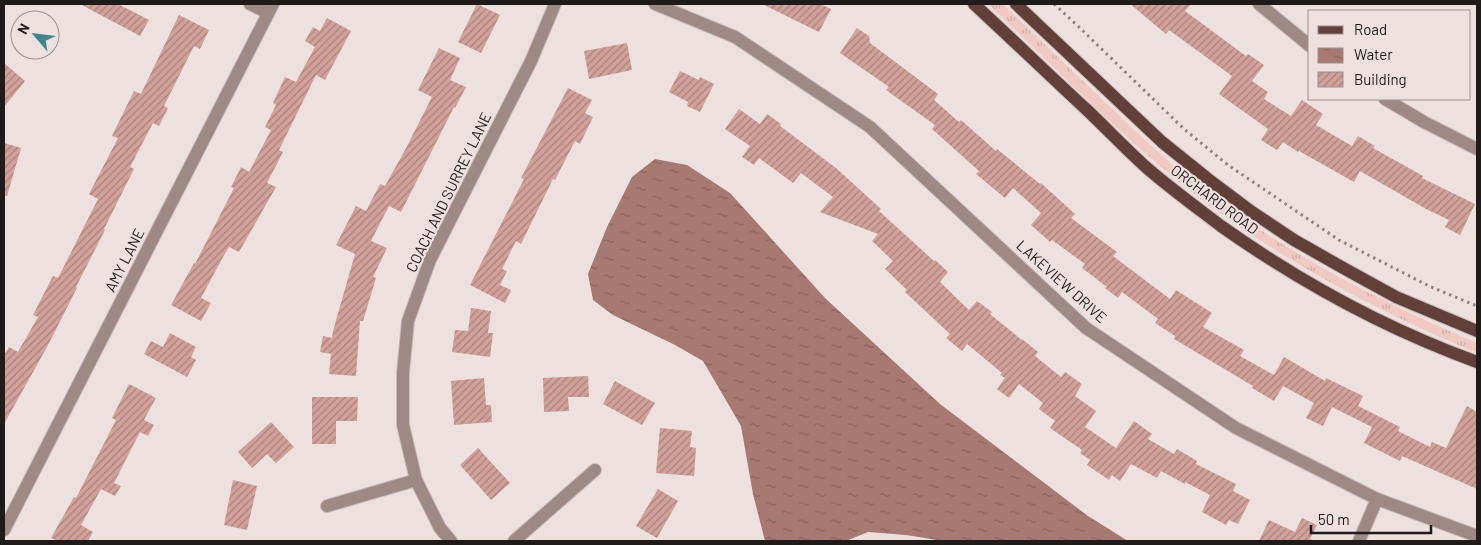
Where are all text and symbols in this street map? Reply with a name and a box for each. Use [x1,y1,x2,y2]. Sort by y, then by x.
north arrow [10,10,60,60]
legend [1308,10,1471,100]
text: Road [1354,20,1387,38]
text: N [13,21,33,37]
text: Water [1354,45,1393,63]
text: Building [1354,70,1407,88]
street label: COACH AND SURREY LANE [401,109,495,275]
street label: ORCHARD ROAD [1168,160,1262,238]
street label: AMY LANE [100,225,148,295]
street label: LAKEVIEW DRIVE [1013,236,1111,326]
scale bar [1311,502,1431,534]
text: 50 m [1318,510,1350,528]

